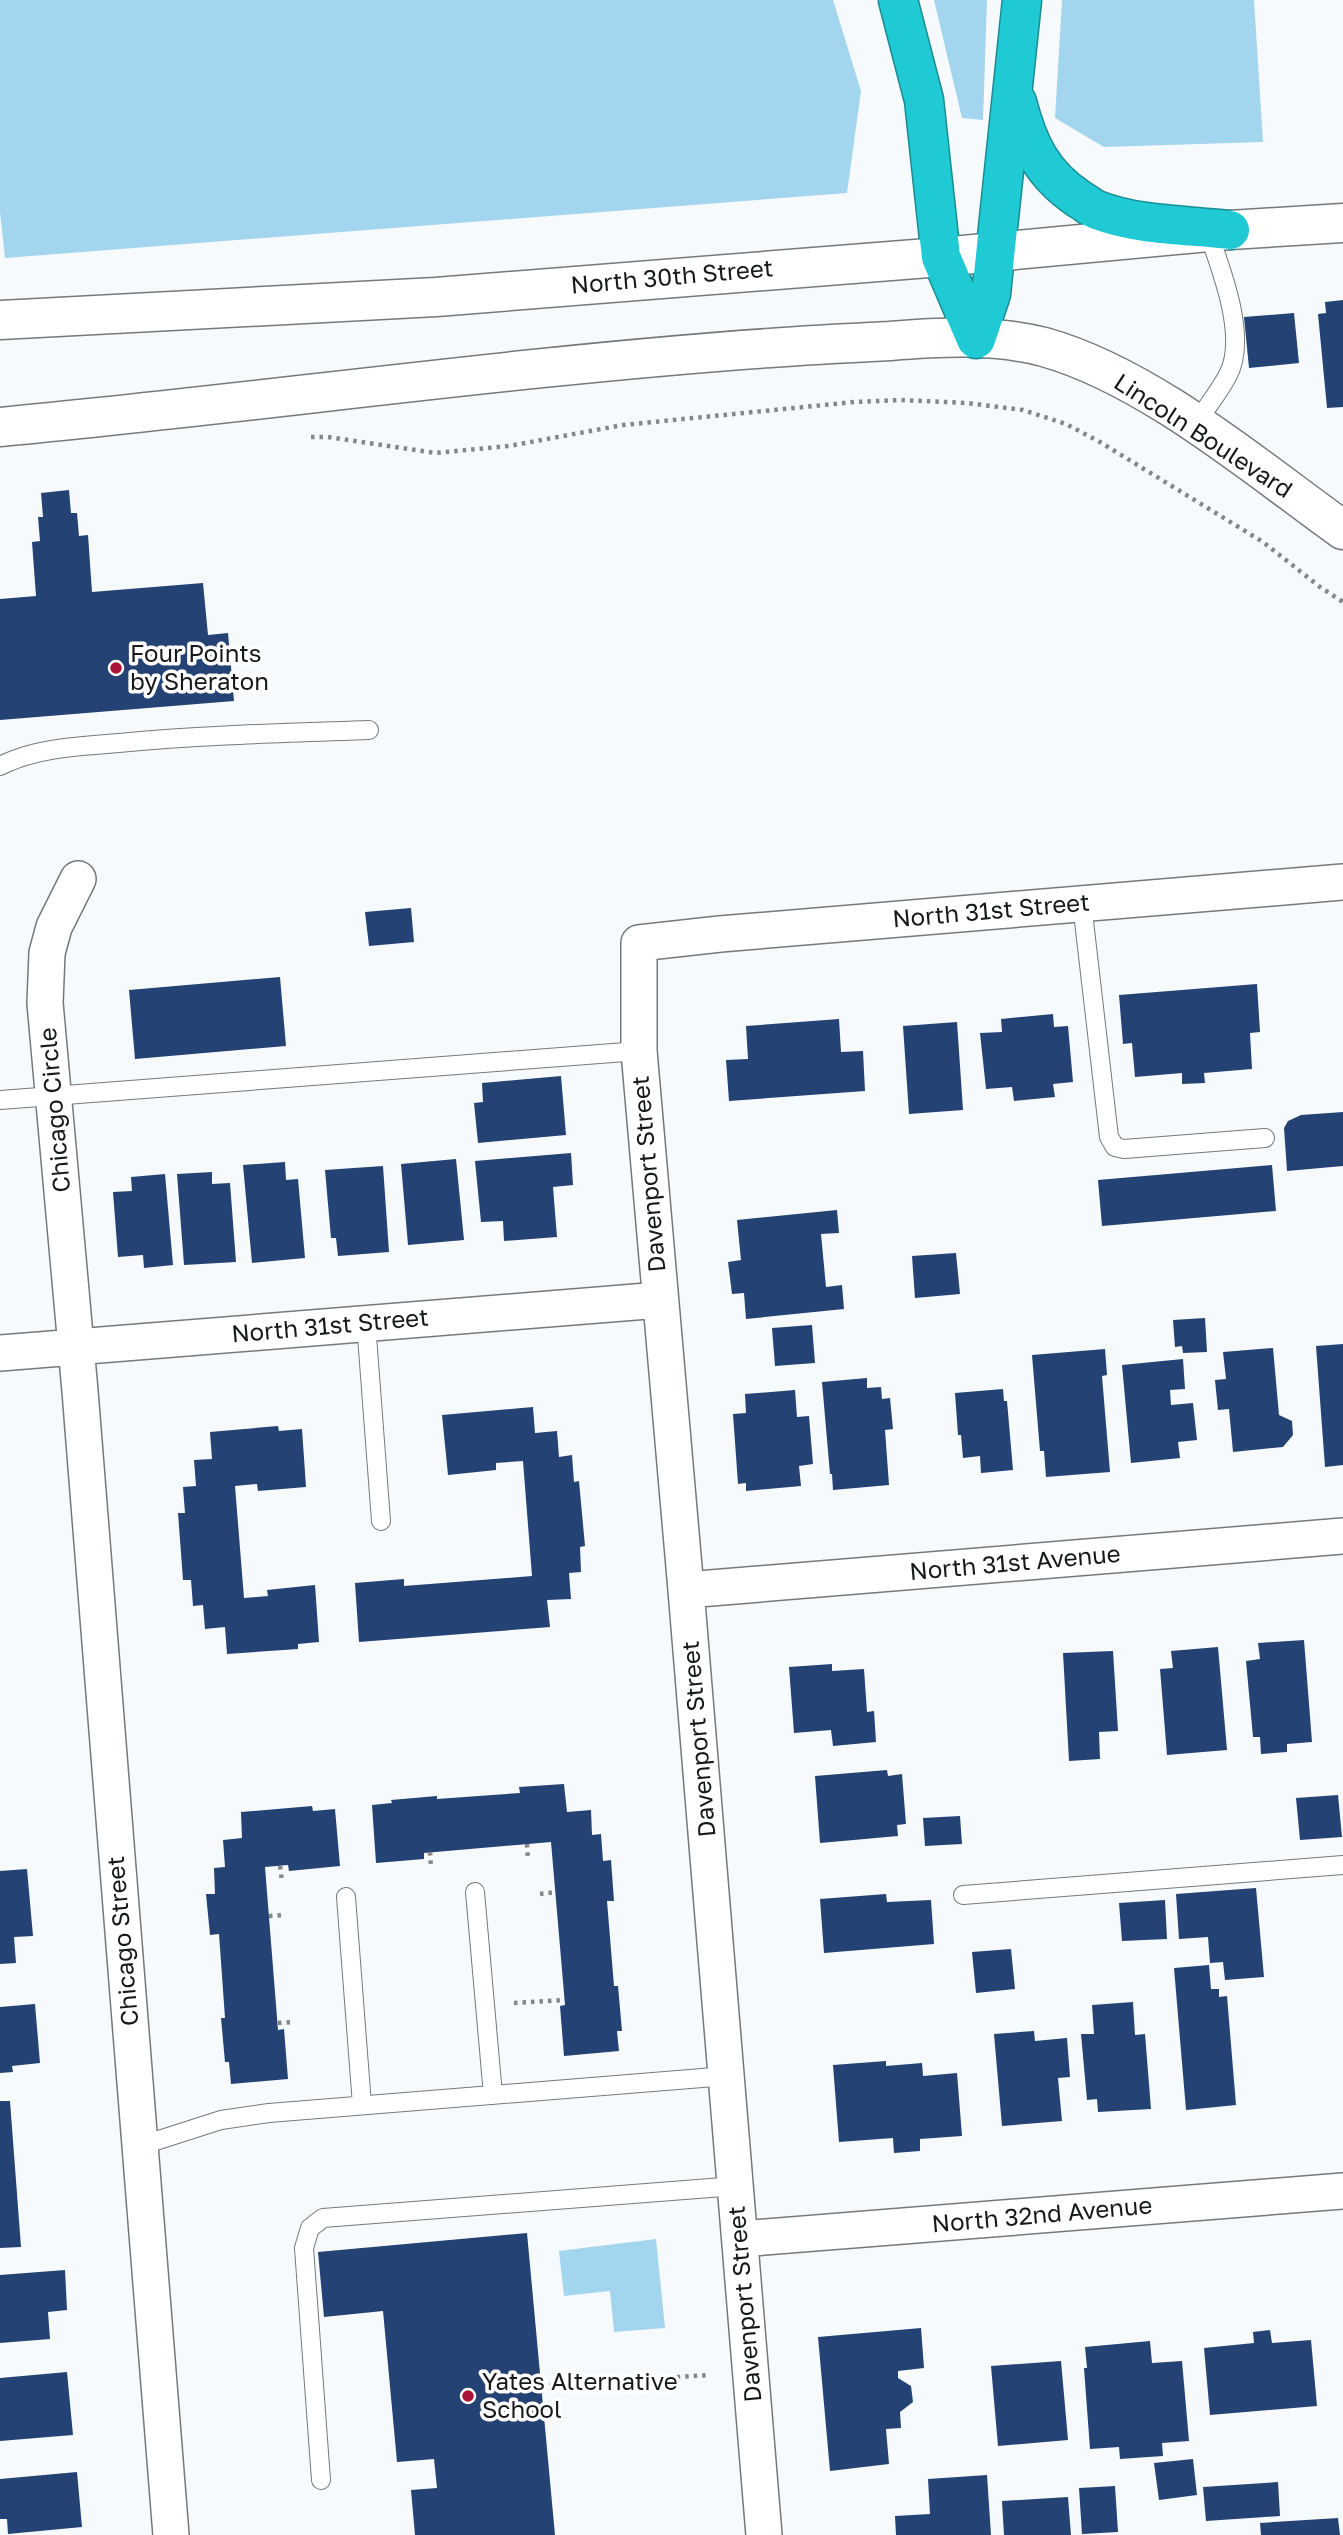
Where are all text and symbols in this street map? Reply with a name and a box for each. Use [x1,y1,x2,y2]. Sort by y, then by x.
street label: North 30th Street [569,252,774,299]
street label: Lincoln Boulevard [1109,366,1298,503]
place label: Four Points by Sheraton [130,638,269,695]
marker: Four Points by Sheraton [108,660,124,676]
street label: North 31st Street [891,886,1091,933]
street label: Chicago Circle [32,1026,75,1194]
street label: Davenport Street [624,1075,671,1274]
street label: North 31st Street [230,1301,430,1348]
street label: North 31st Avenue [908,1538,1122,1585]
street label: Davenport Street [674,1640,721,1839]
street label: Chicago Street [100,1855,143,2027]
street label: North 32nd Avenue [931,2189,1153,2238]
street label: Davenport Street [720,2205,767,2404]
place label: Yates Alternative School [482,2366,678,2423]
marker: Yates Alternative School [460,2388,476,2404]

